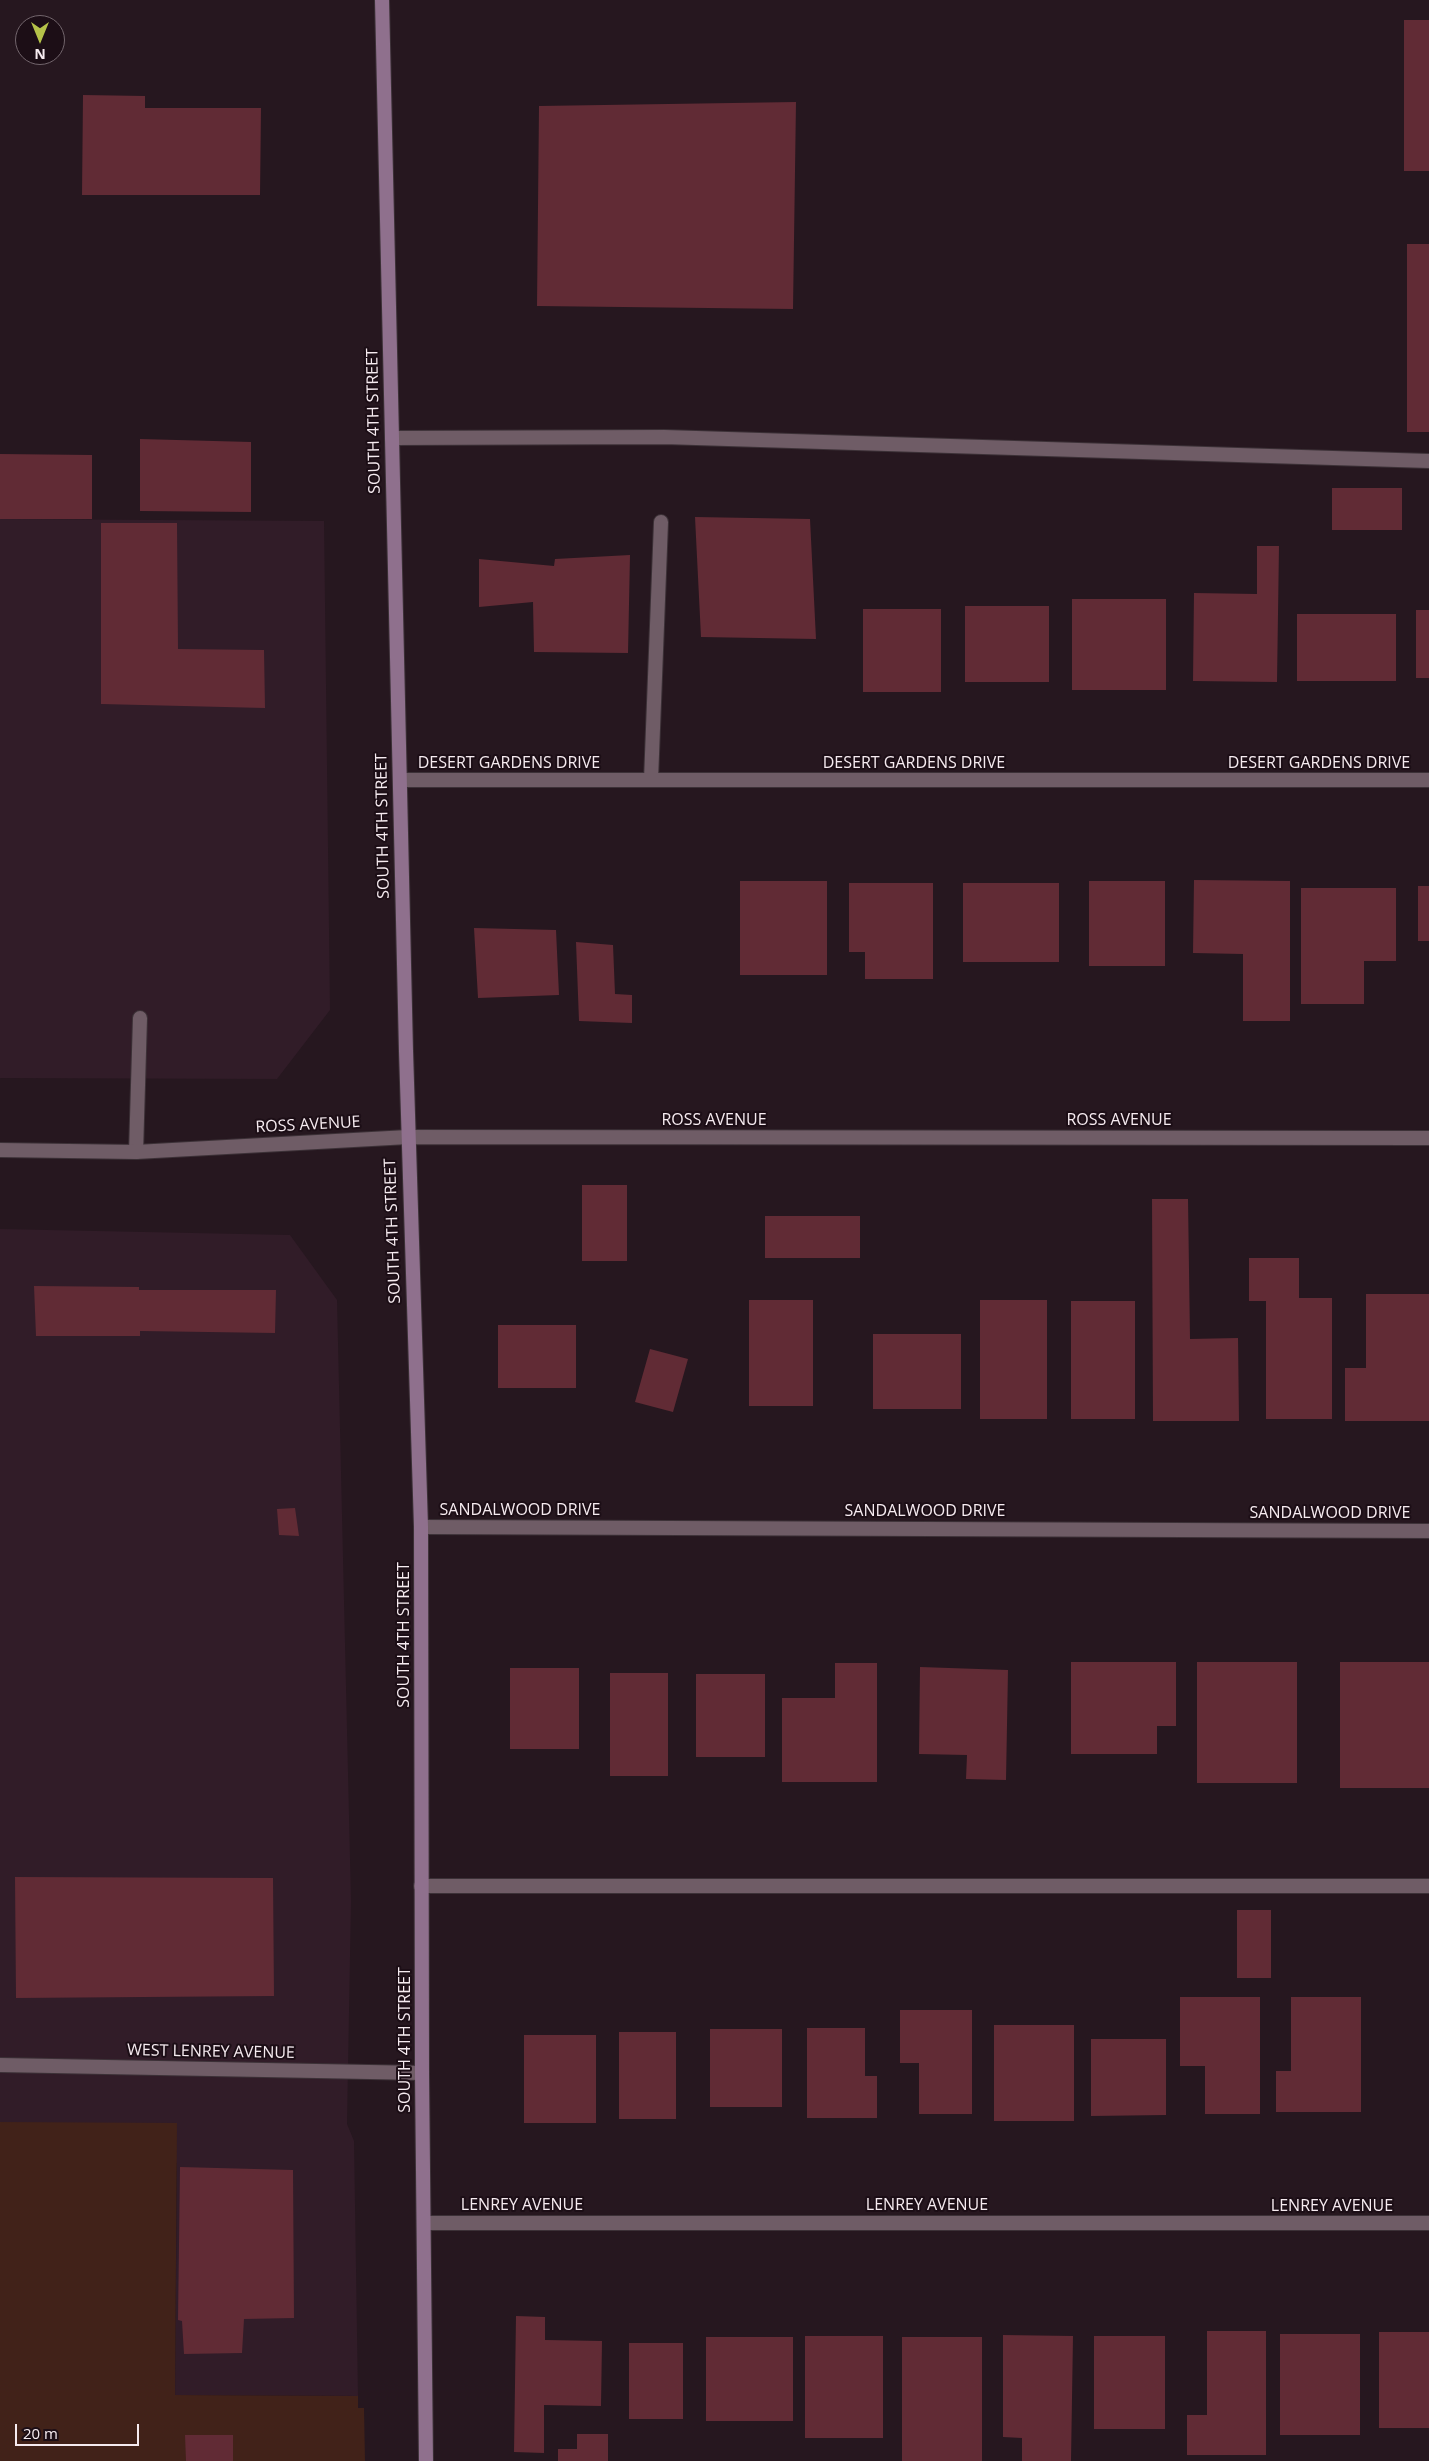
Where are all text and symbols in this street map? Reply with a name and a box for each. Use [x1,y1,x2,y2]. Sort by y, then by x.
north arrow [15,15,65,65]
text: N [34,45,46,64]
street label: SOUTH 4TH STREET [363,348,385,494]
street label: SOUTH 4TH STREET [372,753,394,899]
street label: DESERT GARDENS DRIVE [418,753,600,773]
street label: DESERT GARDENS DRIVE [823,753,1005,773]
street label: DESERT GARDENS DRIVE [1228,753,1410,773]
street label: ROSS AVENUE [661,1110,767,1130]
street label: ROSS AVENUE [1066,1110,1172,1130]
street label: ROSS AVENUE [255,1113,361,1137]
street label: SOUTH 4TH STREET [381,1158,405,1304]
street label: SANDALWOOD DRIVE [440,1500,600,1520]
street label: SANDALWOOD DRIVE [845,1501,1005,1521]
street label: SANDALWOOD DRIVE [1250,1503,1410,1523]
street label: SOUTH 4TH STREET [394,1562,414,1708]
street label: SOUTH 4TH STREET [395,1967,415,2113]
street label: WEST LENREY AVENUE [127,2041,295,2063]
street label: LENREY AVENUE [461,2195,583,2215]
street label: LENREY AVENUE [866,2195,988,2215]
street label: LENREY AVENUE [1271,2196,1393,2216]
scale bar [18,2414,141,2446]
text: 20 m [23,2423,58,2443]

